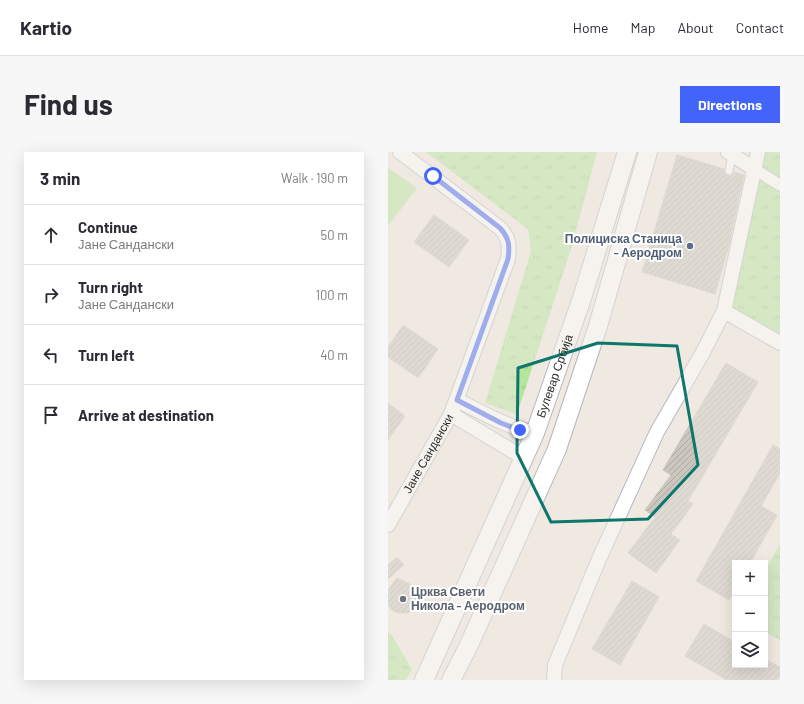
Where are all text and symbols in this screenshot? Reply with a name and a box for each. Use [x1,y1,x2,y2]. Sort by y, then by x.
text: Kartio [20,16,72,39]
text: Home [573,19,609,36]
text: Map [631,19,655,36]
text: About [677,19,714,36]
text: Contact [736,19,784,36]
button: Directions [680,86,780,123]
text: Find us [24,87,113,121]
route start [424,167,442,185]
text: 3 min [40,168,80,188]
text: Walk · 190 m [281,170,348,186]
text: Continue [78,218,138,236]
icon: ahead [40,224,62,246]
text: 50 m [321,227,348,243]
place label: Полициска Станица - Аеродром [565,231,682,260]
text: Јане Сандански [78,236,174,252]
marker: Полициска Станица - Аеродром [685,241,695,251]
text: Turn right [78,278,143,296]
icon: right [40,284,62,306]
text: 100 m [315,287,348,303]
text: Јане Сандански [78,296,174,312]
street label: Булевар Србија [533,332,575,419]
icon: left [40,344,62,366]
text: Turn left [78,346,134,364]
text: 40 m [320,347,348,363]
icon: arrive [40,404,62,426]
text: Arrive at destination [78,406,214,424]
street label: Јане Сандански [400,411,456,495]
route end [511,421,529,439]
map controls [732,560,768,668]
button: + [732,560,768,596]
place label: Црква Свети Никола - Аеродром [411,584,525,613]
marker: Црква Свети Никола - Аеродром [398,594,408,604]
button: − [732,596,768,632]
button: layers [732,632,768,668]

